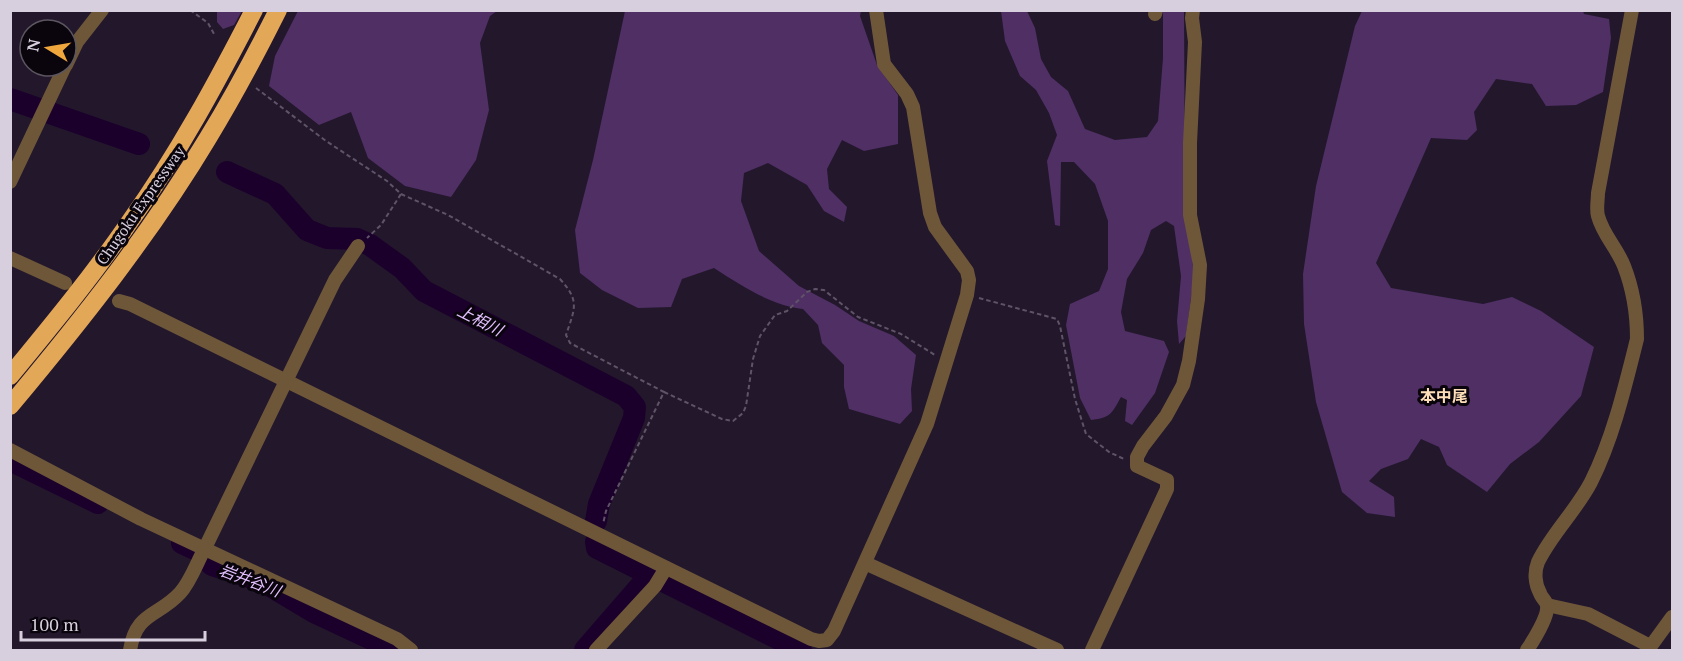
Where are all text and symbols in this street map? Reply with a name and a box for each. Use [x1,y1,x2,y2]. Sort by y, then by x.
north arrow [18,18,78,78]
text: N [21,37,45,53]
street label: Chugoku Expressway [91,141,189,268]
water label: 上相川 [454,299,508,342]
district label: 本中尾 [1420,385,1468,407]
water label: 岩井谷川 [216,558,286,602]
scale bar [21,604,206,642]
text: 100 m [30,612,79,636]

